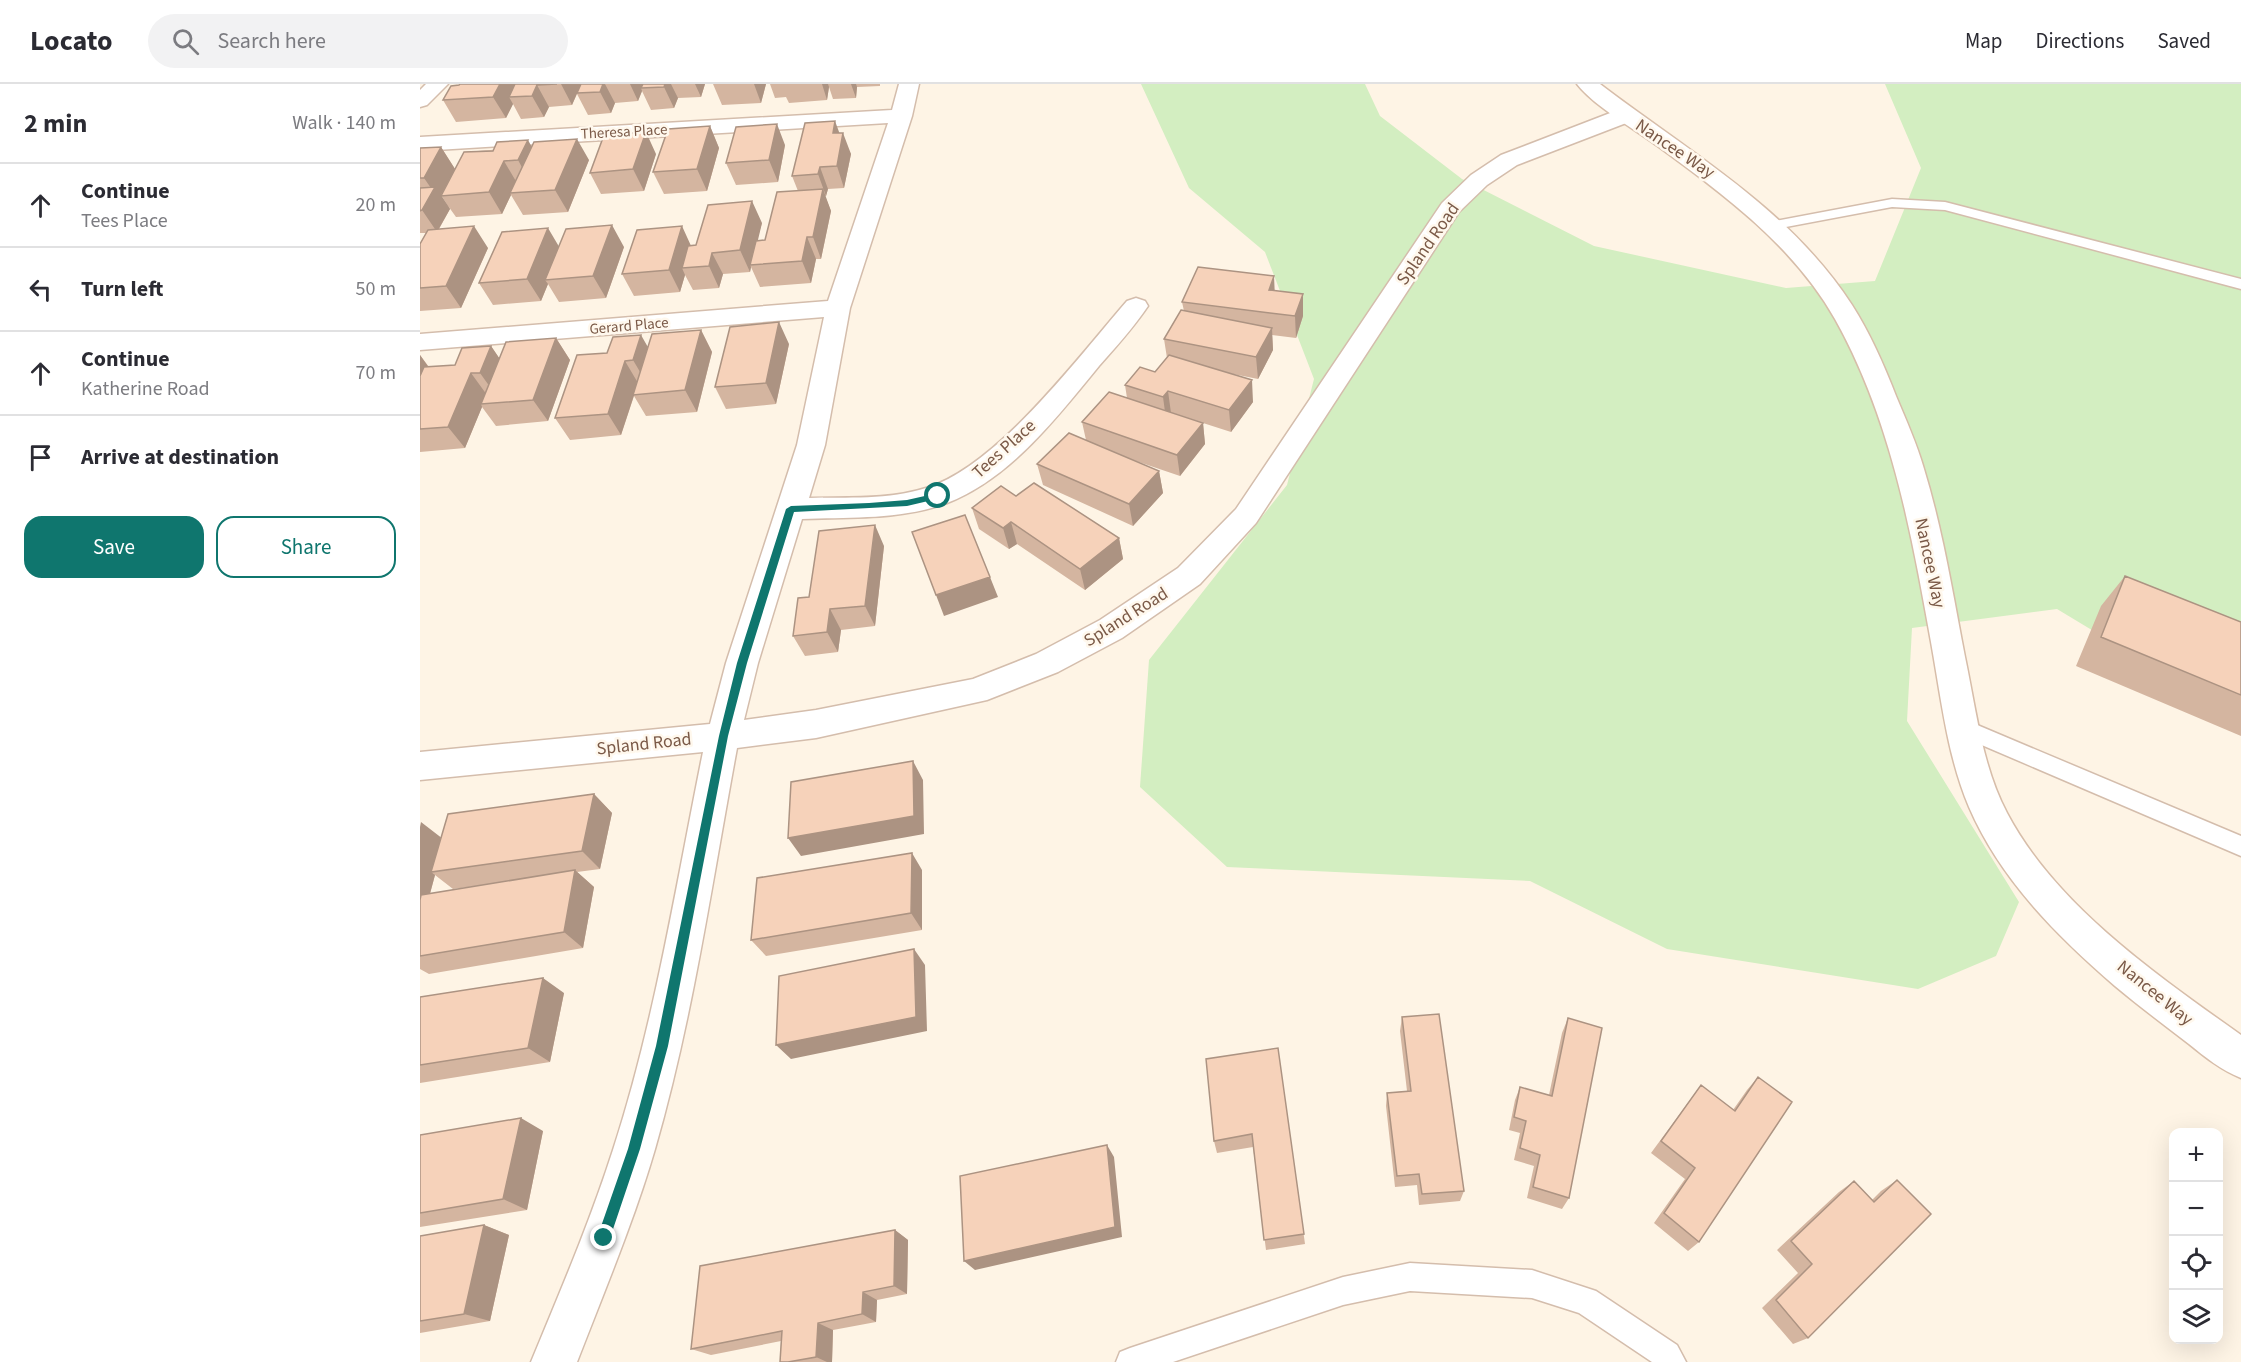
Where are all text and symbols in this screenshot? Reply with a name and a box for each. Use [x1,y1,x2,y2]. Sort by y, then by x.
search box [148,14,568,68]
text: Locato [30,21,112,61]
icon: search [169,25,202,58]
text: Search here [217,25,326,57]
text: Map [1965,26,2003,56]
text: Directions [2036,26,2124,56]
text: Saved [2157,26,2211,56]
text: 2 min [24,105,87,142]
text: Walk · 140 m [292,109,396,137]
street label: Nancee Way [1630,113,1720,185]
street label: Theresa Place [580,119,668,145]
text: Continue [81,175,170,207]
icon: ahead [24,189,57,222]
text: 20 m [356,191,396,219]
street label: Spland Road [1390,198,1466,290]
text: Tees Place [81,207,168,235]
icon: left [24,273,57,306]
text: Turn left [81,273,163,305]
text: 50 m [356,275,396,303]
street label: Gerard Place [589,312,669,340]
text: Continue [81,343,170,375]
icon: ahead [24,357,57,390]
text: 70 m [356,359,396,387]
text: Katherine Road [81,375,210,403]
street label: Tees Place [967,414,1041,484]
icon: arrive [24,441,57,474]
text: Arrive at destination [81,441,279,473]
route start [924,482,950,508]
button: Save [24,516,204,578]
button: Share [216,516,396,578]
street label: Nancee Way [1908,516,1952,611]
street label: Spland Road [1079,581,1173,653]
street label: Spland Road [595,727,693,761]
street label: Nancee Way [2112,955,2199,1032]
map controls [2169,1128,2223,1344]
button: + [2169,1128,2223,1182]
button: − [2169,1182,2223,1236]
route end [590,1224,616,1250]
button: locate [2169,1236,2223,1290]
button: layers [2169,1290,2223,1344]

